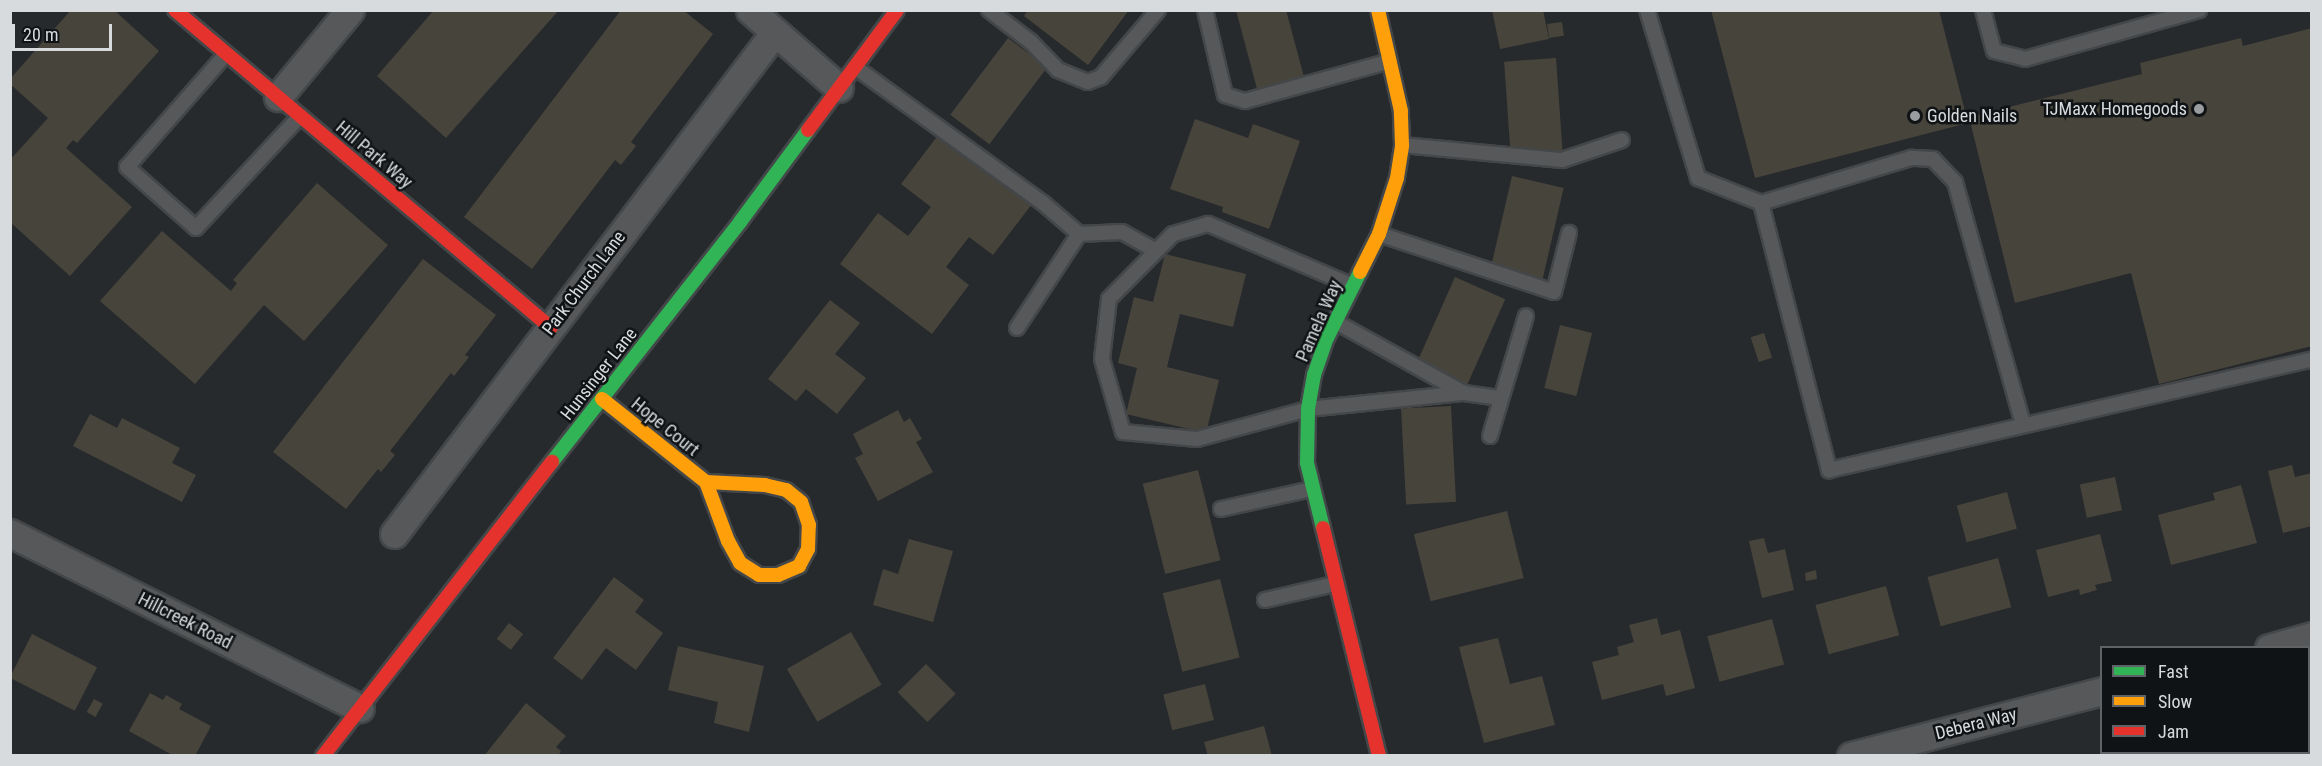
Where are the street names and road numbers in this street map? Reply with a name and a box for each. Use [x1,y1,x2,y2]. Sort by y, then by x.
street label: Hill Park Way [331,117,417,193]
street label: Park Church Lane [538,227,630,339]
street label: Pamela Way [1291,277,1347,365]
street label: Hunsinger Lane [556,324,642,424]
street label: Hope Court [627,393,703,461]
street label: Hillcreek Road [134,588,236,654]
street label: Debera Way [1933,703,2019,745]

